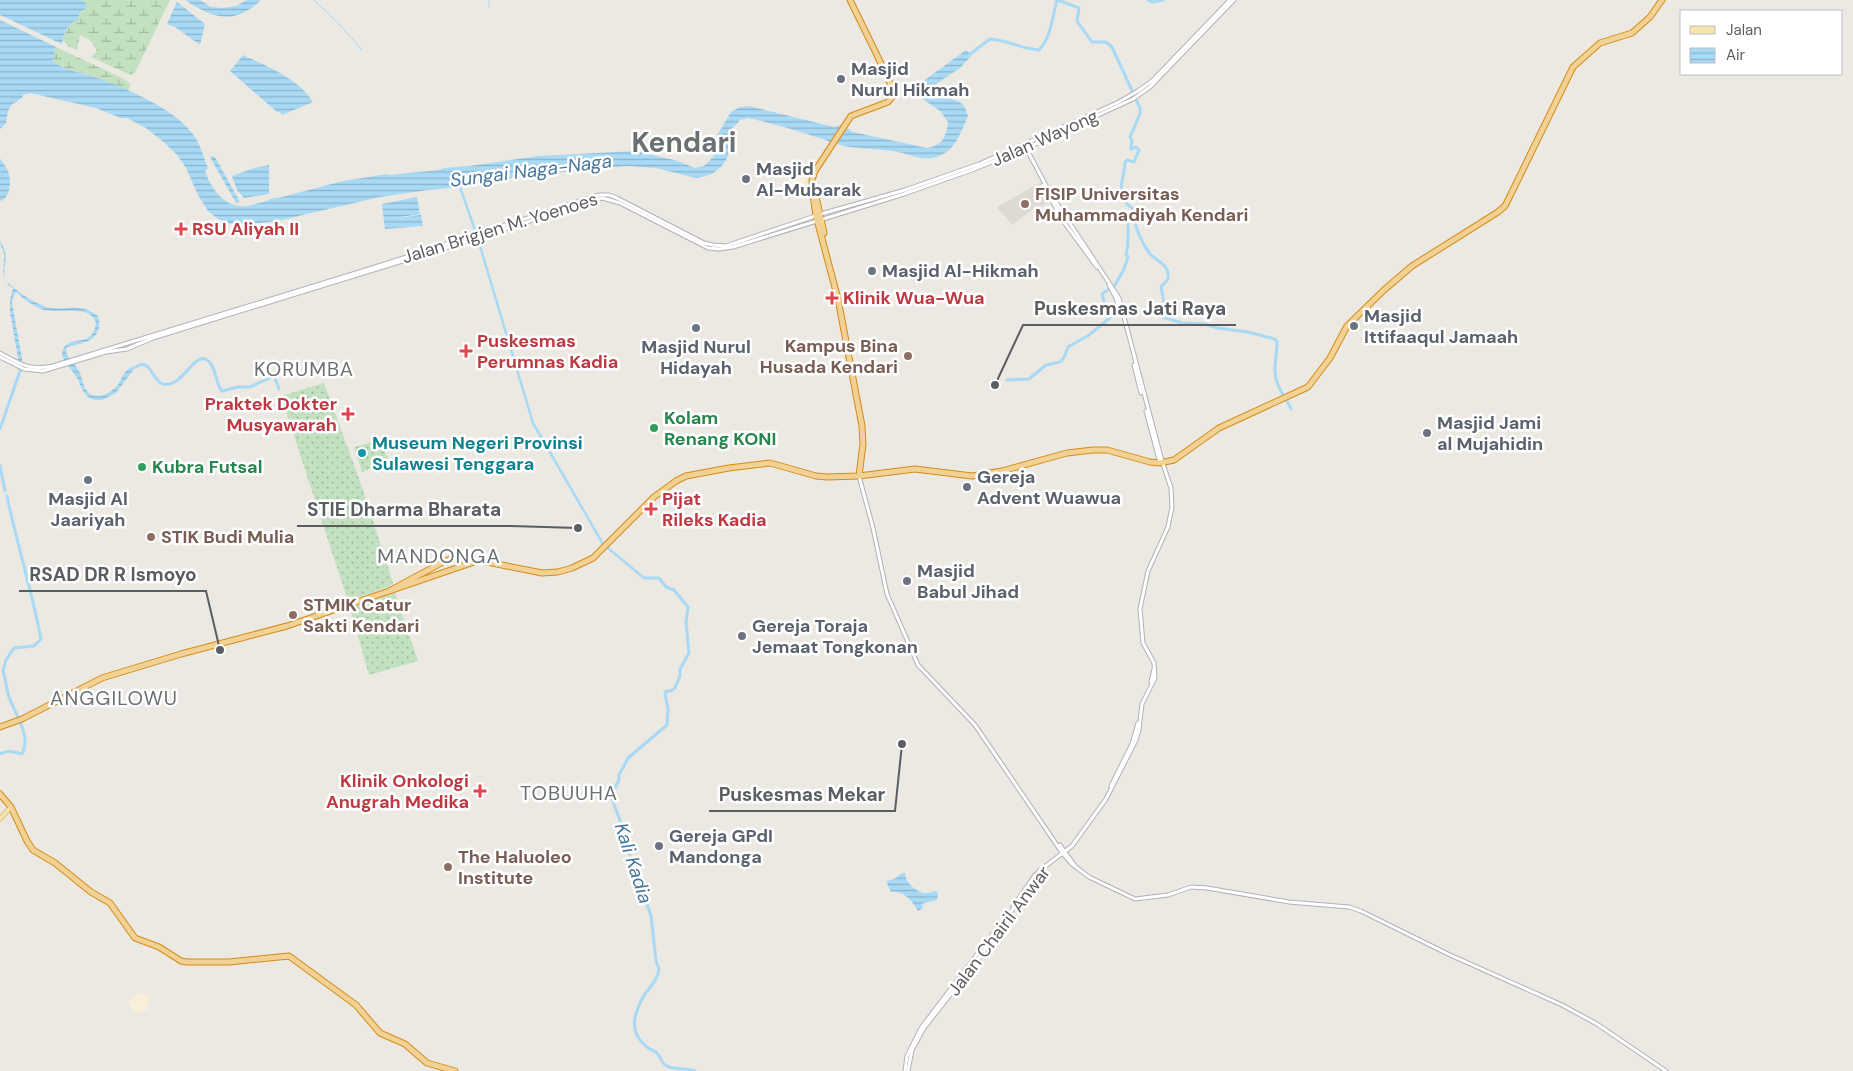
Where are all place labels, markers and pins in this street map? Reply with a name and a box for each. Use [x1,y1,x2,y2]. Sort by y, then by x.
place label: Masjid Nurul Hikmah [851,57,970,102]
marker: Masjid Nurul Hikmah [835,73,847,85]
place label: Masjid Al-Mubarak [756,157,862,202]
marker: Masjid Al-Mubarak [740,173,752,185]
place label: FISIP Universitas Muhammadiyah Kendari [1035,182,1248,227]
marker: FISIP Universitas Muhammadiyah Kendari [1019,198,1031,210]
place label: RSU Aliyah II [192,217,299,241]
marker: RSU Aliyah II [174,222,188,236]
place label: Masjid Al-Hikmah [882,259,1039,283]
marker: Masjid Al-Hikmah [866,265,878,277]
place label: Klinik Wua-Wua [843,286,985,310]
marker: Klinik Wua-Wua [825,291,839,305]
callout: Puskesmas Jati Raya [1023,291,1236,325]
place label: Masjid Ittifaaqul Jamaah [1364,304,1518,349]
marker: Masjid Ittifaaqul Jamaah [1348,320,1360,332]
marker: Masjid Nurul Hidayah [690,322,702,334]
place label: Puskesmas Perumnas Kadia [477,329,618,374]
place label: Kampus Bina Husada Kendari [760,334,898,379]
place label: Masjid Nurul Hidayah [641,335,751,380]
marker: Puskesmas Perumnas Kadia [459,344,473,358]
marker: Kampus Bina Husada Kendari [902,350,914,362]
place label: Praktek Dokter Musyawarah [205,392,337,437]
place label: Kolam Renang KONI [664,406,776,451]
marker: Praktek Dokter Musyawarah [341,407,355,421]
place label: Masjid Jami al Mujahidin [1437,411,1543,456]
marker: Kolam Renang KONI [648,422,660,434]
marker: Masjid Jami al Mujahidin [1421,427,1433,439]
place label: Museum Negeri Provinsi Sulawesi Tenggara [372,431,583,476]
marker: Museum Negeri Provinsi Sulawesi Tenggara [356,447,368,459]
place label: Kubra Futsal [152,455,262,479]
marker: Kubra Futsal [136,461,148,473]
place label: Gereja Advent Wuawua [977,465,1121,510]
marker: Masjid Al Jaariyah [82,474,94,486]
marker: Gereja Advent Wuawua [961,481,973,493]
place label: Masjid Al Jaariyah [48,487,128,532]
place label: Pijat Rileks Kadia [662,487,767,532]
callout: STIE Dharma Bharata [297,492,511,526]
marker: Pijat Rileks Kadia [644,502,658,516]
place label: STIK Budi Mulia [161,525,294,549]
marker: STIK Budi Mulia [145,531,157,543]
callout: RSAD DR R Ismoyo [19,557,206,591]
place label: Masjid Babul Jihad [917,559,1019,604]
marker: Masjid Babul Jihad [901,575,913,587]
place label: STMIK Catur Sakti Kendari [303,593,419,638]
marker: STMIK Catur Sakti Kendari [287,609,299,621]
place label: Gereja Toraja Jemaat Tongkonan [752,614,918,659]
marker: Gereja Toraja Jemaat Tongkonan [736,630,748,642]
place label: Klinik Onkologi Anugrah Medika [326,769,469,814]
callout: Puskesmas Mekar [709,777,895,811]
marker: Klinik Onkologi Anugrah Medika [473,784,487,798]
place label: Gereja GPdI Mandonga [669,824,773,869]
marker: Gereja GPdI Mandonga [653,840,665,852]
place label: The Haluoleo Institute [458,845,572,890]
marker: The Haluoleo Institute [442,861,454,873]

